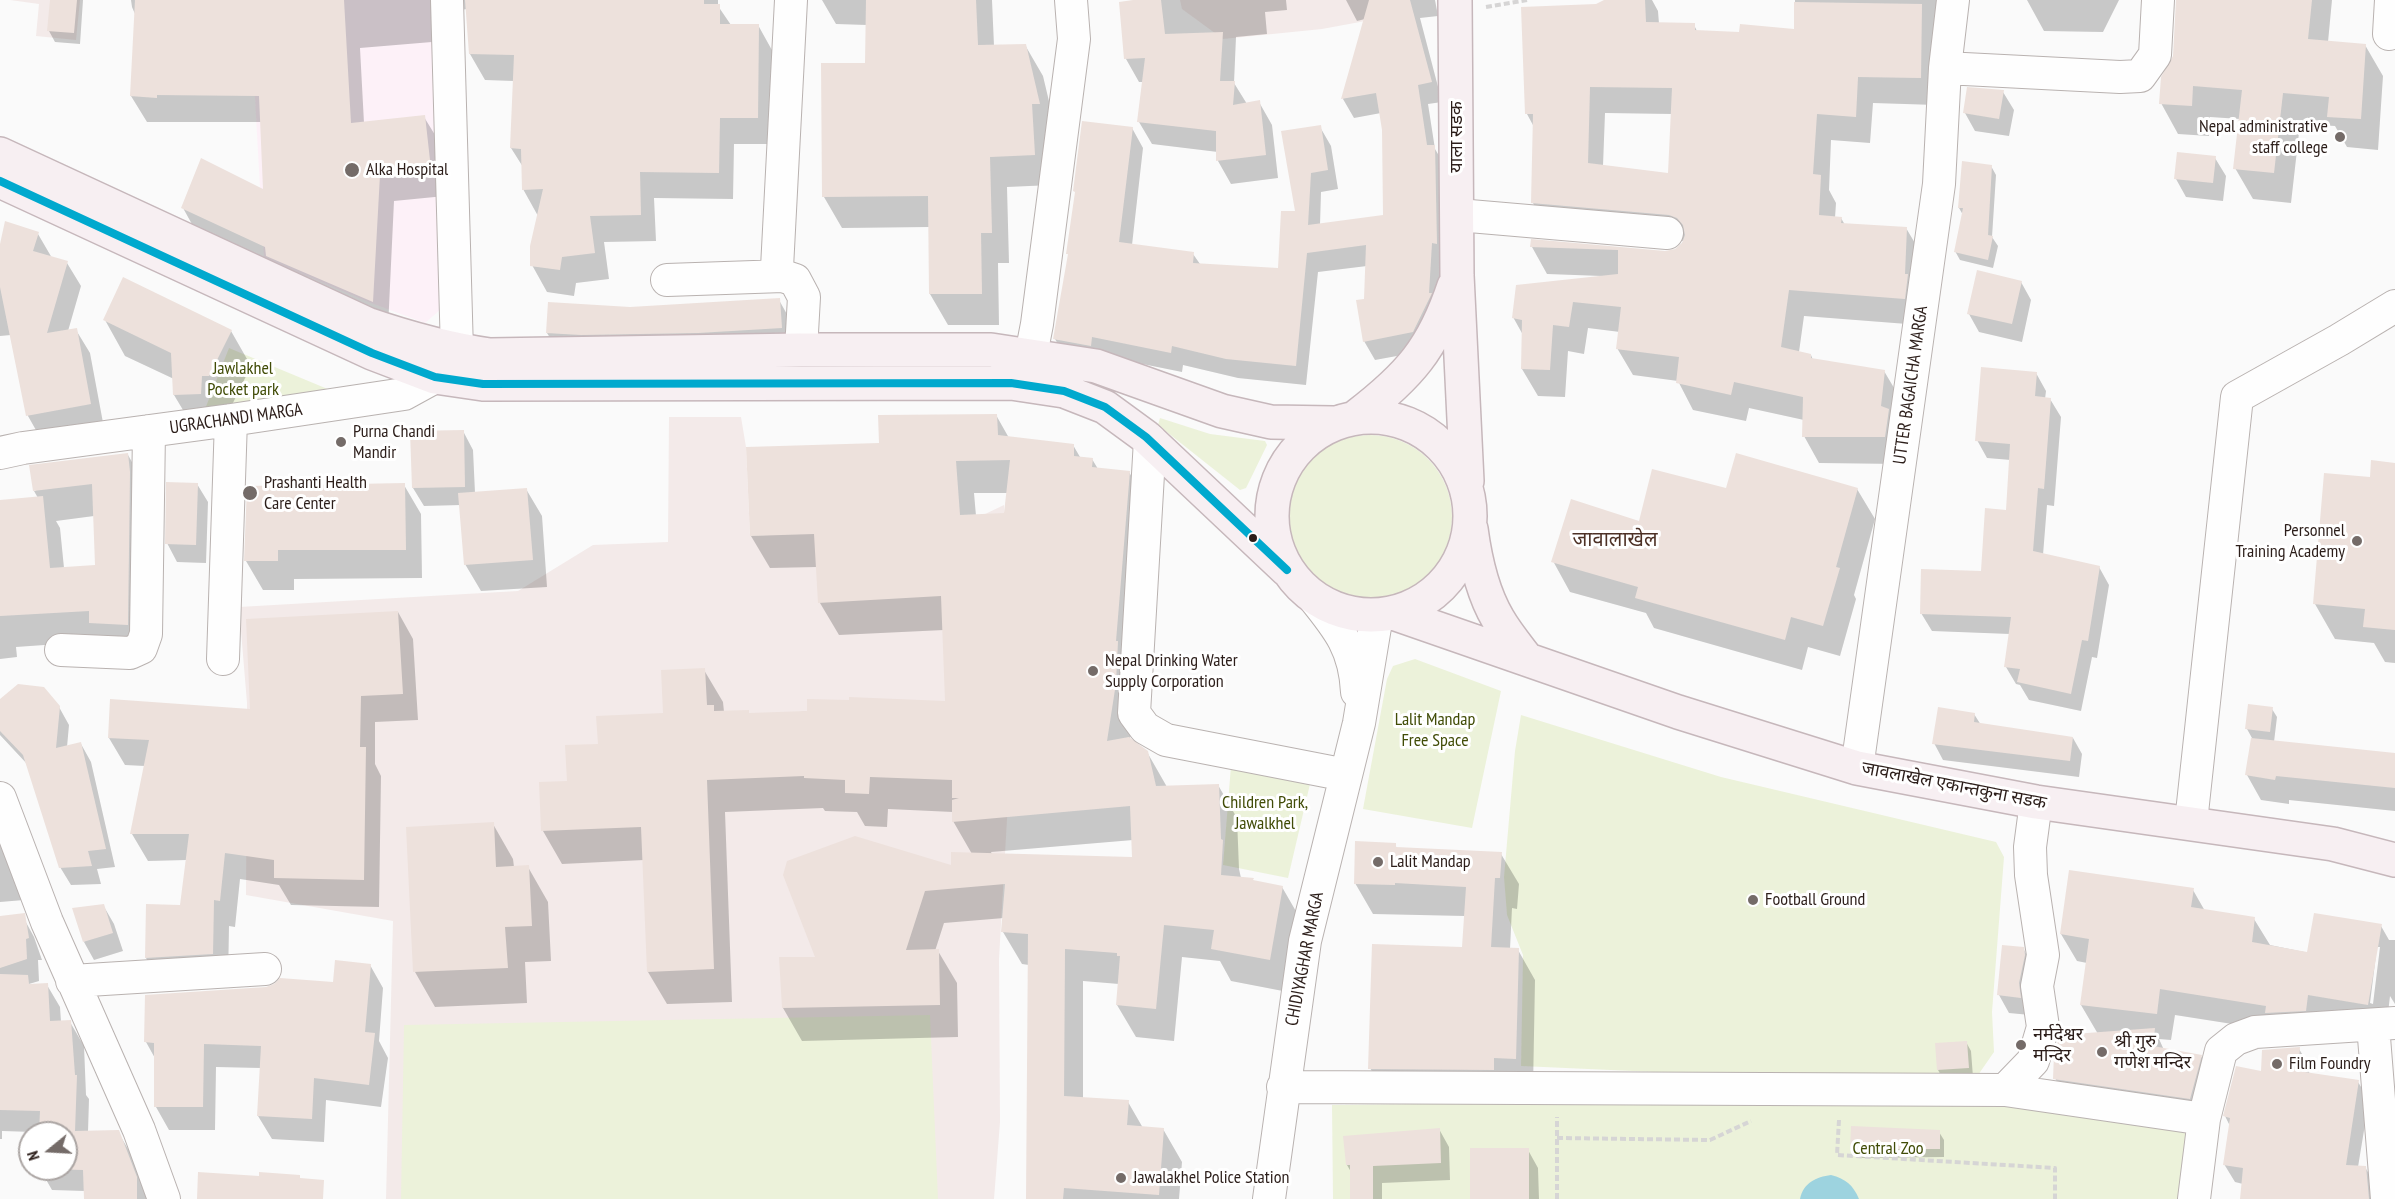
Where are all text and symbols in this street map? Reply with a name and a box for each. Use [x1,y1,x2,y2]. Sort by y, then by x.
street label: याला सडक [1446,101,1468,173]
place label: Nepal administrative staff college [2199,116,2328,158]
marker: Nepal administrative staff college [2333,130,2347,144]
place label: Alka Hospital [366,159,448,181]
marker: Alka Hospital [343,161,361,179]
street label: UTTER BAGAICHA MARGA [1889,304,1933,466]
park label: Jawlakhel Pocket park [207,358,279,400]
street label: UGRACHANDI MARGA [168,399,304,439]
place label: Purna Chandi Mandir [353,421,435,464]
marker: Purna Chandi Mandir [334,435,348,449]
place label: Prashanti Health Care Center [264,472,367,514]
marker: Prashanti Health Care Center [241,484,259,502]
place label: Personnel Training Academy [2236,520,2345,562]
district label: जावालाखेल [1573,528,1657,552]
unlabelled marker [1247,532,1259,544]
marker: Personnel Training Academy [2350,534,2364,548]
place label: Nepal Drinking Water Supply Corporation [1105,650,1238,692]
marker: Nepal Drinking Water Supply Corporation [1086,664,1100,678]
park label: Lalit Mandap Free Space [1395,709,1475,752]
street label: जावलाखेल एकान्तकुना सडक [1860,757,2048,815]
park label: Children Park, Jawalkhel [1222,792,1308,834]
place label: Lalit Mandap [1390,851,1471,873]
marker: Lalit Mandap [1371,855,1385,869]
place label: Football Ground [1765,889,1865,911]
street label: CHIDIYAGHAR MARGA [1281,890,1329,1028]
marker: Football Ground [1746,893,1760,907]
place label: नर्मदेश्वर मन्दिर [2033,1024,2083,1066]
place label: श्री गुरु गणेश मन्दिर [2114,1031,2191,1074]
marker: नर्मदेश्वर मन्दिर [2014,1038,2028,1052]
marker: श्री गुरु गणेश मन्दिर [2095,1045,2109,1059]
place label: Film Foundry [2289,1053,2370,1075]
marker: Film Foundry [2270,1057,2284,1071]
north arrow [18,1121,78,1181]
park label: Central Zoo [1853,1138,1923,1160]
text: N [22,1149,44,1163]
place label: Jawalakhel Police Station [1133,1167,1289,1189]
marker: Jawalakhel Police Station [1114,1171,1128,1185]

